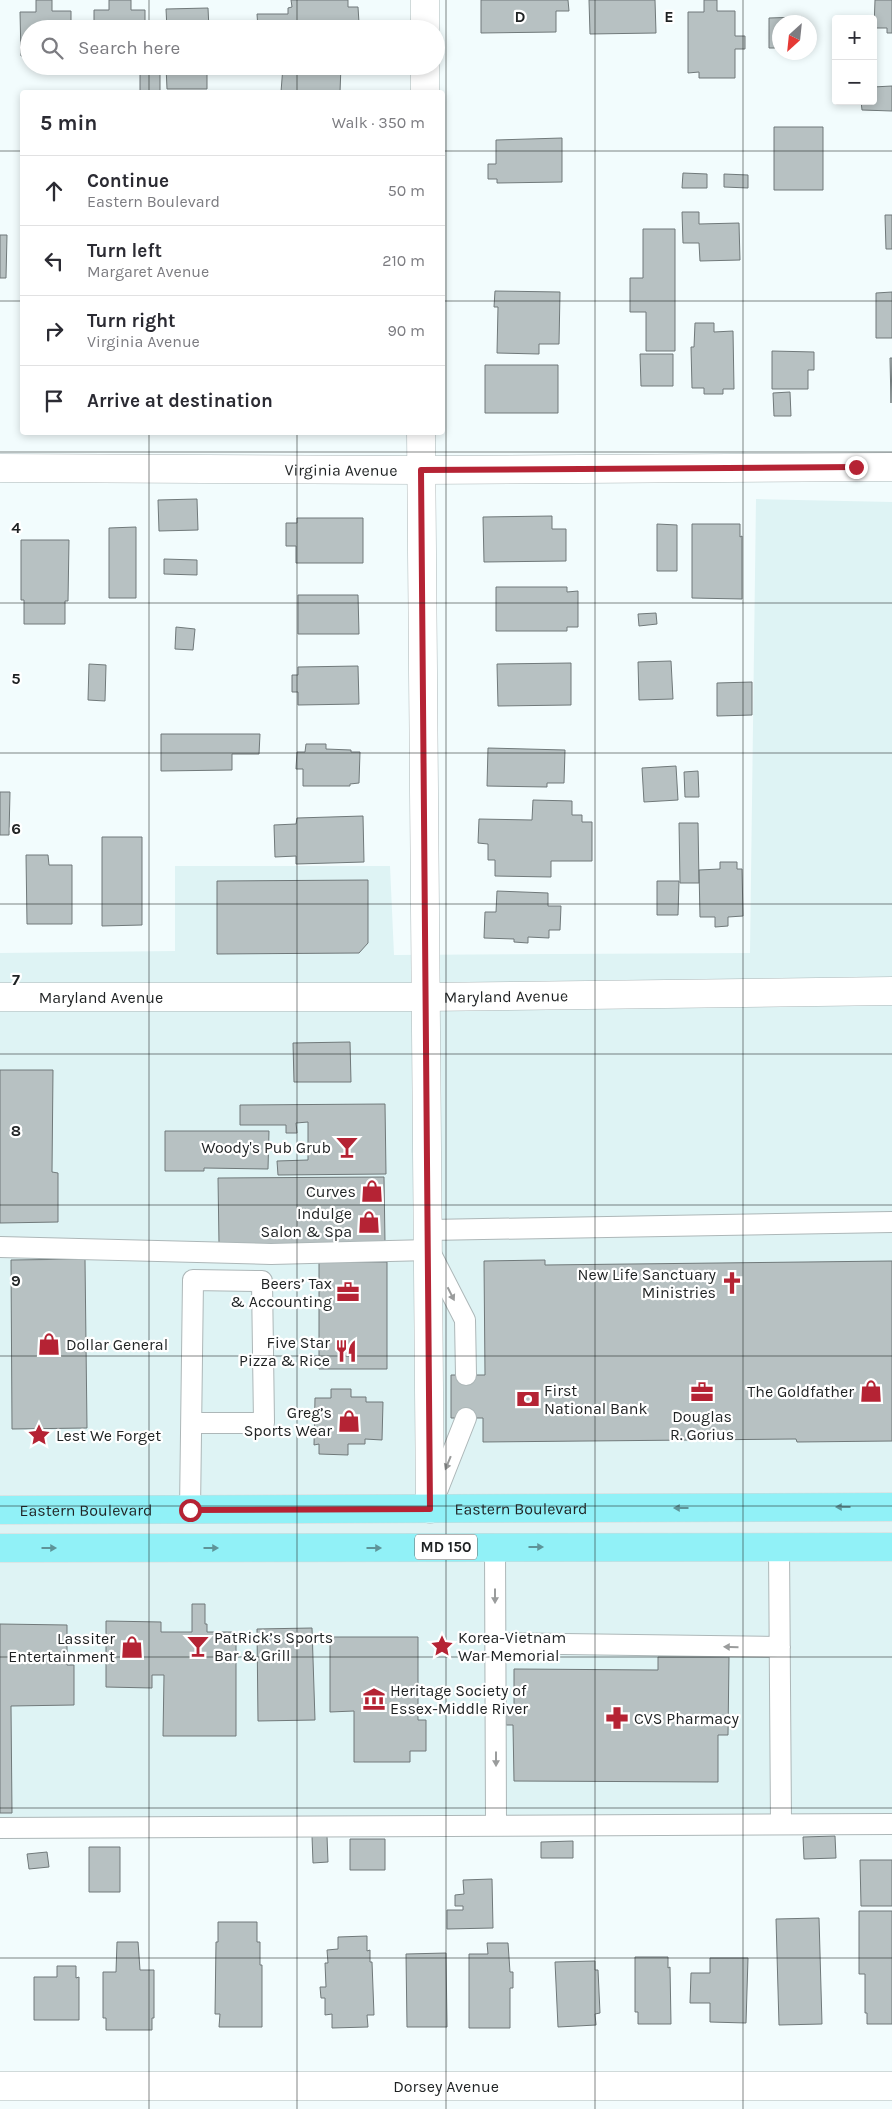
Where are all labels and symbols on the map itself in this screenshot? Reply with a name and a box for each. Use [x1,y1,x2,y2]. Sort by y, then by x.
text: D [515,7,526,26]
text: E [664,7,674,26]
north arrow [772,15,817,60]
route end [845,456,868,479]
street label: Virginia Avenue [285,460,397,479]
text: 4 [11,518,21,537]
text: 5 [11,669,21,688]
text: 6 [11,819,21,838]
text: 7 [12,970,20,989]
street label: Maryland Avenue [444,986,568,1006]
street label: Maryland Avenue [39,988,163,1007]
text: 8 [11,1121,21,1140]
bar icon: Woody's Pub Grub [334,1134,360,1160]
place label: Woody's Pub Grub [201,1138,331,1157]
shop icon: Curves [359,1178,385,1204]
place label: Curves [306,1182,356,1201]
place label: Indulge Salon & Spa [261,1204,352,1241]
shop icon: Indulge Salon & Spa [356,1209,382,1235]
place label: New Life Sanctuary Ministries [578,1265,717,1302]
church icon: New Life Sanctuary Ministries [719,1270,745,1296]
text: 9 [11,1271,21,1290]
place label: Beers’ Tax & Accounting [230,1274,332,1311]
office icon: Beers’ Tax & Accounting [335,1279,361,1305]
one-way arrow [447,1286,455,1301]
shop icon: Dollar General [36,1331,62,1357]
place label: Five Star Pizza & Rice [239,1333,330,1370]
place label: Dollar General [66,1335,168,1354]
restaurant icon: Five Star Pizza & Rice [333,1338,359,1364]
shop icon: The Goldfather [858,1378,884,1404]
office icon: Douglas R. Gorius [689,1379,715,1405]
place label: First National Bank [544,1381,647,1418]
place label: The Goldfather [747,1382,854,1401]
bank icon: First National Bank [515,1386,541,1412]
place label: Greg’s Sports Wear [244,1403,332,1440]
place label: Douglas R. Gorius [670,1407,734,1444]
shop icon: Greg’s Sports Wear [336,1408,362,1434]
place icon: Lest We Forget [26,1422,52,1448]
place label: Lest We Forget [56,1426,161,1445]
one-way arrow [444,1456,452,1471]
route start [179,1499,202,1522]
street label: Eastern Boulevard [454,1499,588,1518]
street label: Eastern Boulevard [19,1500,153,1519]
one-way arrow [835,1503,851,1511]
one-way arrow [673,1504,689,1512]
road number: MD 150 [415,1534,477,1560]
one-way arrow [528,1543,544,1551]
one-way arrow [41,1544,57,1552]
one-way arrow [203,1544,219,1552]
one-way arrow [366,1544,382,1552]
one-way arrow [491,1588,499,1604]
place label: PatRick’s Sports Bar & Grill [214,1628,333,1665]
place label: Korea-Vietnam War Memorial [458,1628,566,1665]
place label: Lassiter Entertainment [8,1629,115,1666]
bar icon: PatRick’s Sports Bar & Grill [185,1633,211,1659]
place icon: Korea-Vietnam War Memorial [429,1633,455,1659]
shop icon: Lassiter Entertainment [119,1634,145,1660]
one-way arrow [723,1643,739,1651]
place label: Heritage Society of Essex-Middle River [390,1681,528,1718]
museum icon: Heritage Society of Essex-Middle River [361,1686,387,1712]
pharmacy icon: CVS Pharmacy [604,1705,630,1731]
place label: CVS Pharmacy [634,1709,739,1728]
one-way arrow [492,1751,500,1767]
street label: Dorsey Avenue [393,2077,499,2096]

